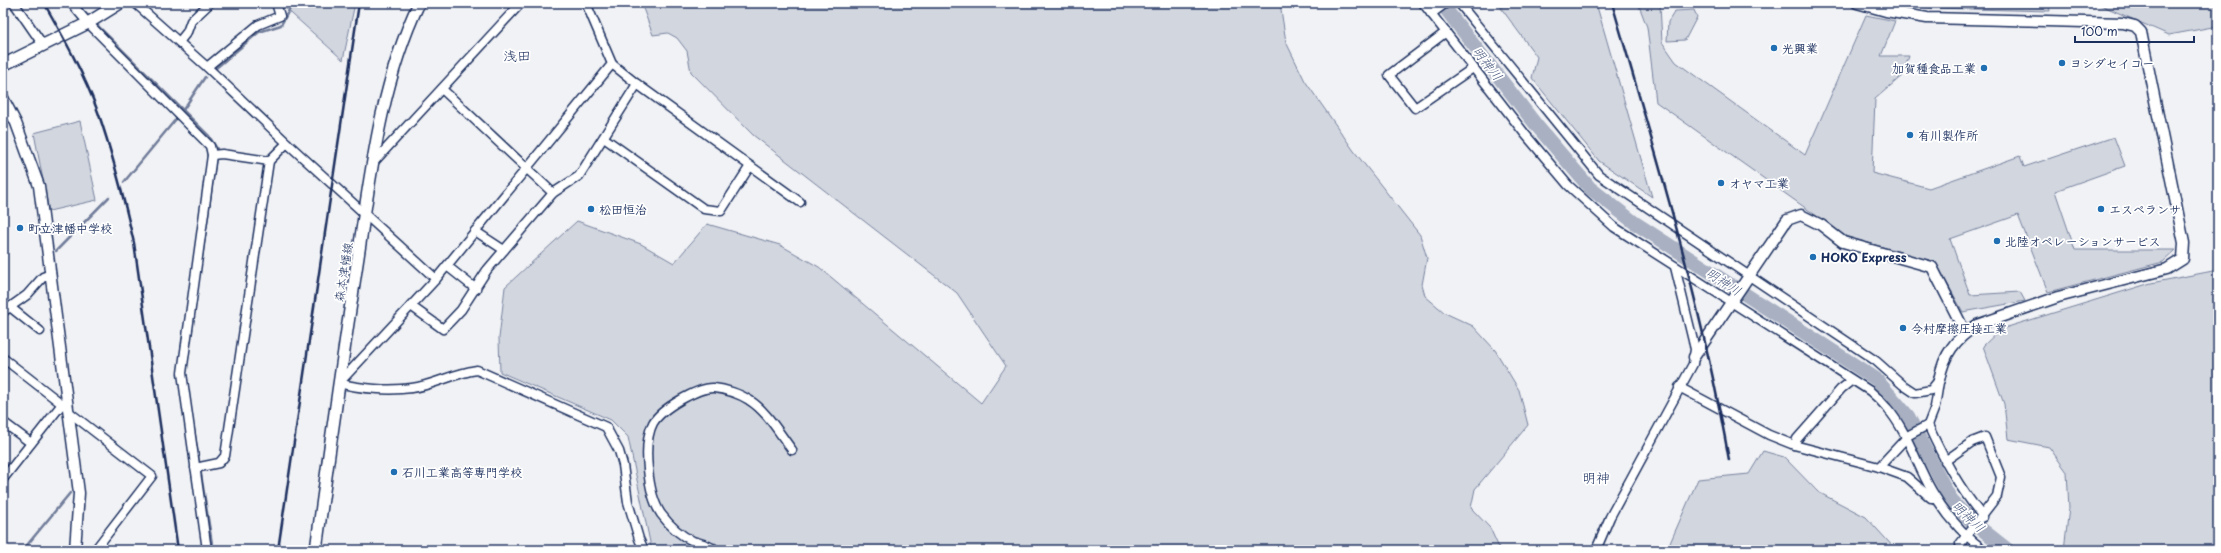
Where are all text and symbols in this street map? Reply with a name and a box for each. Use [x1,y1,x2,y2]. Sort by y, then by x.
scale bar [2075,18,2194,44]
text: 100 m [2081,22,2118,40]
place label: 光興業 [1782,39,1818,57]
water label: 明神川 [1469,42,1507,84]
marker: 光興業 [1769,43,1779,53]
district label: 浅田 [503,45,531,66]
place label: ヨシダセイコー [2070,54,2154,72]
marker: ヨシダセイコー [2057,58,2067,68]
place label: 加賀種食品工業 [1892,59,1976,77]
marker: 加賀種食品工業 [1979,63,1989,73]
place label: 有川製作所 [1918,126,1979,144]
marker: 有川製作所 [1905,130,1915,140]
place label: オヤマ工業 [1729,174,1789,192]
marker: オヤマ工業 [1716,178,1726,188]
place label: 松田恒治 [599,200,647,218]
place label: エスペランサ [2109,200,2181,218]
marker: 松田恒治 [586,204,596,214]
marker: エスペランサ [2096,204,2106,214]
place label: 町立津幡中学校 [28,219,112,237]
marker: 町立津幡中学校 [15,223,25,233]
place label: 北陸オペレーションサービス [2005,232,2161,250]
marker: 北陸オペレーションサービス [1992,236,2002,246]
street label: 森本津幡線 [329,241,357,303]
place label: HOKO Express [1821,248,1907,266]
marker: HOKO Express [1808,252,1818,262]
water label: 明神川 [1702,262,1746,300]
place label: 今村摩擦圧接工業 [1911,319,2007,337]
marker: 今村摩擦圧接工業 [1898,323,1908,333]
place label: 石川工業高等専門学校 [402,463,522,481]
marker: 石川工業高等専門学校 [389,467,399,477]
district label: 明神 [1582,467,1610,488]
water label: 明神川 [1948,496,1990,536]

